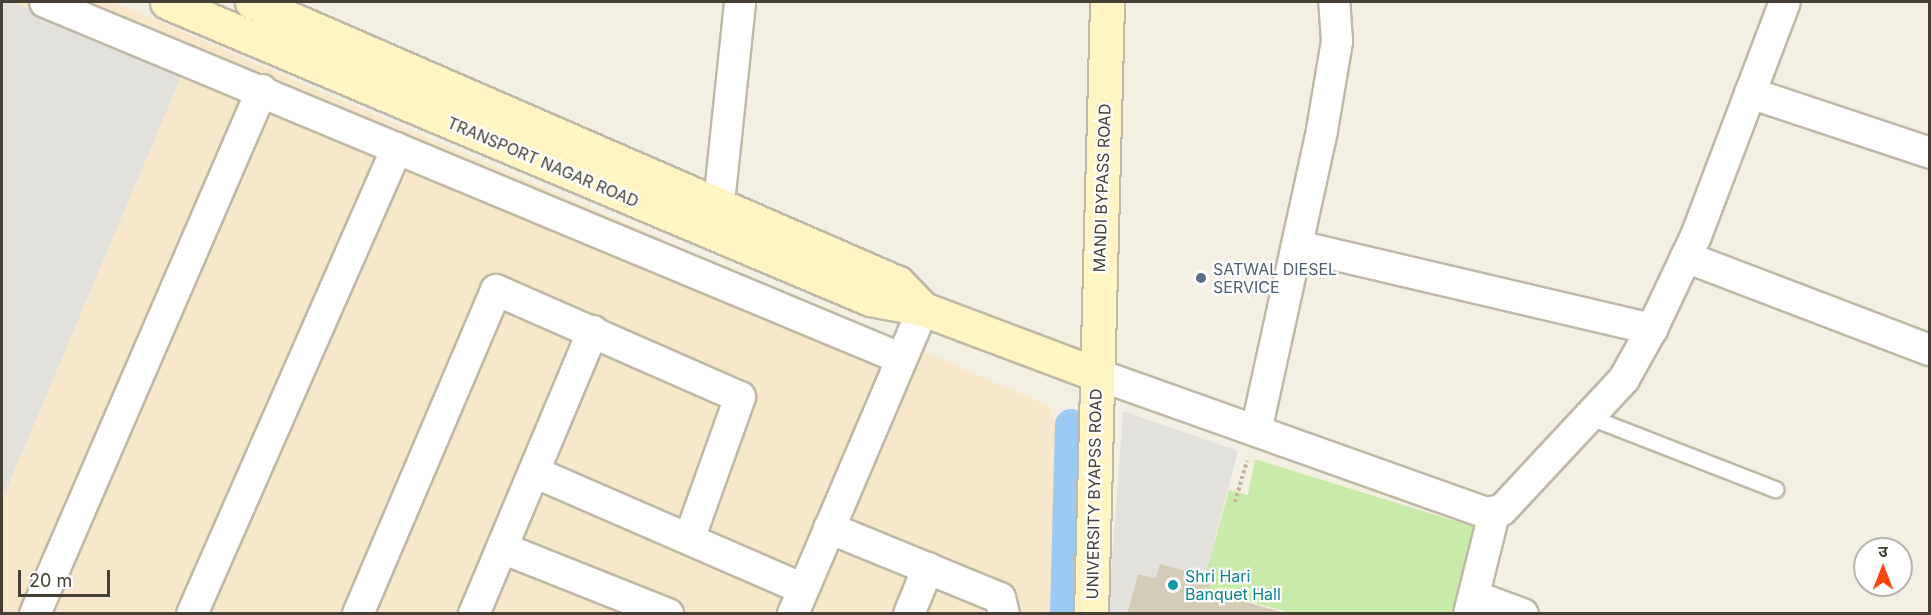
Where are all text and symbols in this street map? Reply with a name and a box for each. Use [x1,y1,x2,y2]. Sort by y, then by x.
street label: MANDI BYPASS ROAD [1089,103,1115,273]
street label: TRANSPORT NAGAR ROAD [444,113,642,211]
place label: SATWAL DIESEL SERVICE [1213,259,1337,297]
marker: SATWAL DIESEL SERVICE [1194,271,1208,285]
street label: UNIVERSITY BYAPSS ROAD [1083,388,1105,600]
north arrow [1853,537,1913,597]
text: उ [1878,541,1888,561]
scale bar [21,558,112,596]
place label: Shri Hari Banquet Hall [1185,566,1281,604]
text: 20 m [29,570,72,591]
marker: Shri Hari Banquet Hall [1166,578,1180,592]

